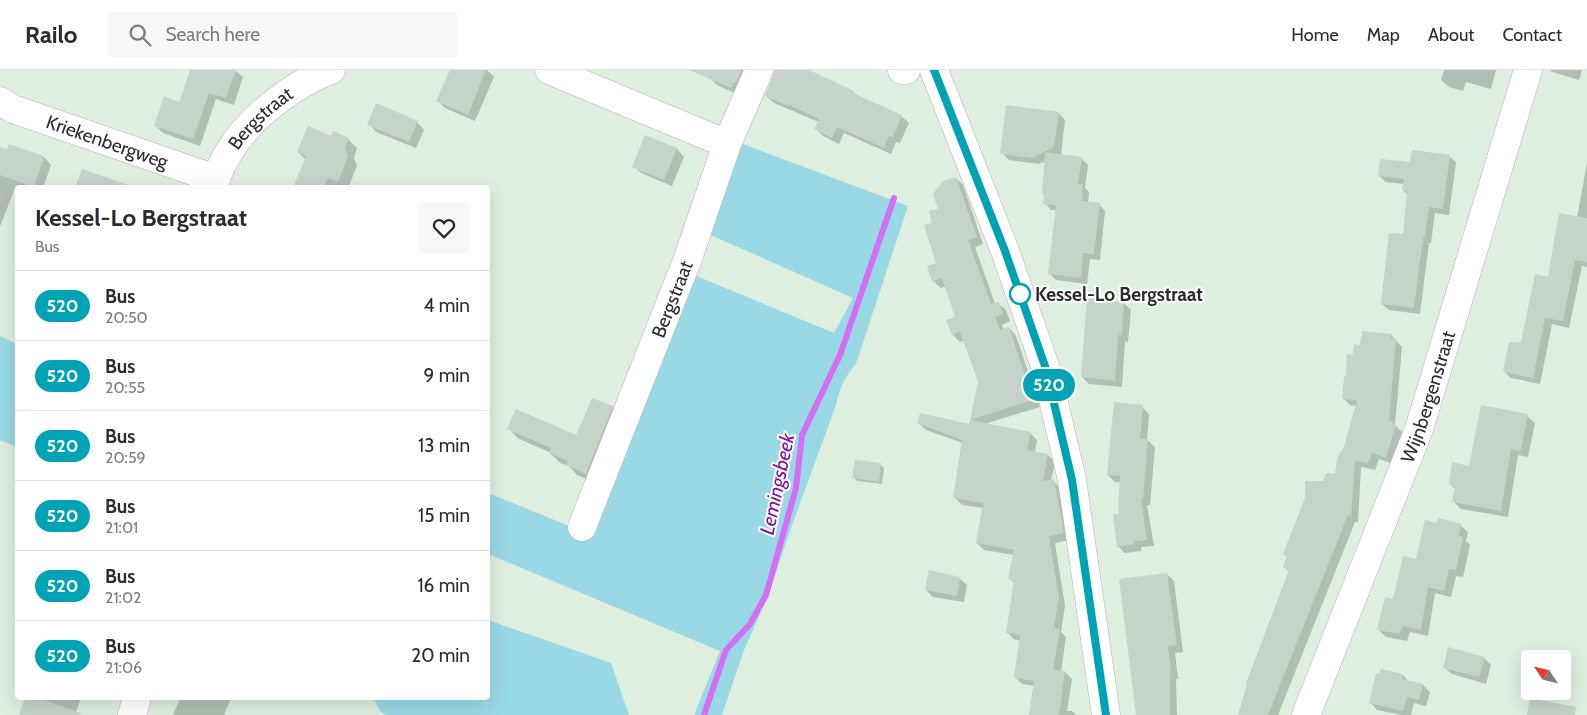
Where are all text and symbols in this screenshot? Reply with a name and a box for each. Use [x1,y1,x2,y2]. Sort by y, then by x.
search box [108,12,458,57]
text: Railo [25,20,78,49]
icon: search [126,21,154,49]
text: Search here [166,23,260,46]
text: Home [1291,24,1339,46]
text: Map [1367,24,1400,46]
text: About [1428,24,1474,46]
text: Contact [1502,24,1562,46]
street label: Bergstraat [223,81,297,154]
street label: Kriekenbergweg [43,110,172,173]
button: heart [418,202,470,254]
text: Kessel-Lo Bergstraat [35,203,247,232]
text: Bus [35,237,59,256]
street label: Bergstraat [646,257,698,341]
marker: Kessel-Lo Bergstraat [1009,283,1031,305]
place label: Kessel-Lo Bergstraat [1035,283,1203,306]
text: Bus [105,285,135,308]
text: 4 min [423,294,470,317]
text: 520 [47,295,78,317]
text: 20:50 [105,308,148,327]
street label: Wijnbergenstraat [1395,327,1460,466]
text: Bus [105,355,135,378]
text: 9 min [424,364,470,387]
text: 520 [47,365,78,387]
line badge: 520 [1020,369,1078,401]
text: 520 [1033,374,1065,396]
text: 20:55 [105,378,145,397]
text: Bus [105,425,135,448]
water label: Lemingsbeek [755,430,800,537]
text: 13 min [418,434,470,457]
text: 520 [47,435,78,457]
text: 20:59 [105,448,146,467]
text: Bus [105,495,135,518]
text: 15 min [418,504,470,527]
text: 520 [47,505,78,527]
text: 21:01 [105,518,138,537]
text: Bus [105,565,135,588]
text: 16 min [417,574,470,597]
text: 520 [47,575,78,597]
text: 21:02 [105,588,141,607]
text: Bus [105,635,135,658]
text: 20 min [411,644,470,667]
text: 520 [47,645,78,667]
north arrow [1521,650,1571,700]
map controls [1521,650,1571,700]
text: 21:06 [105,658,142,677]

